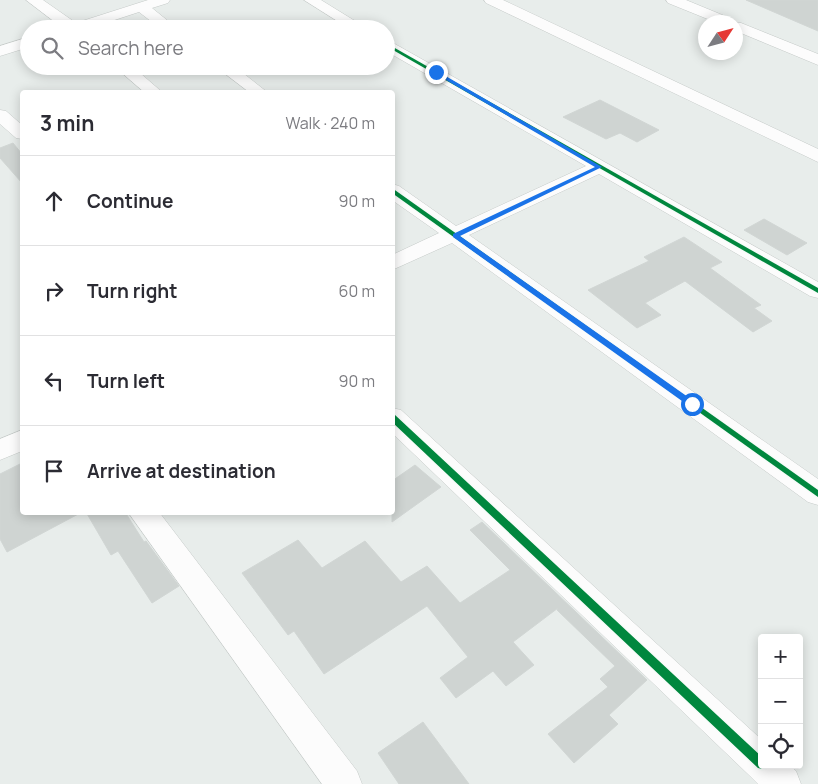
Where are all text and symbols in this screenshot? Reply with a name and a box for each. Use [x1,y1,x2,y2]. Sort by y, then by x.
north arrow [698,15,743,60]
search box [20,20,395,75]
icon: search [38,34,66,62]
text: Search here [78,35,184,61]
route end [425,61,448,84]
text: 3 min [40,109,94,137]
text: Walk · 240 m [285,112,375,134]
icon: ahead [40,187,68,215]
text: Continue [87,188,173,214]
text: 90 m [339,190,375,212]
icon: right [40,277,68,305]
text: Turn right [87,278,177,304]
text: 60 m [339,280,375,302]
icon: left [40,367,68,395]
text: Turn left [87,368,165,394]
text: 90 m [339,370,375,392]
route start [681,393,704,416]
icon: arrive [40,457,68,485]
text: Arrive at destination [87,458,276,484]
map controls [758,634,803,769]
button: + [758,634,803,679]
button: − [758,679,803,724]
button: locate [758,724,803,769]

